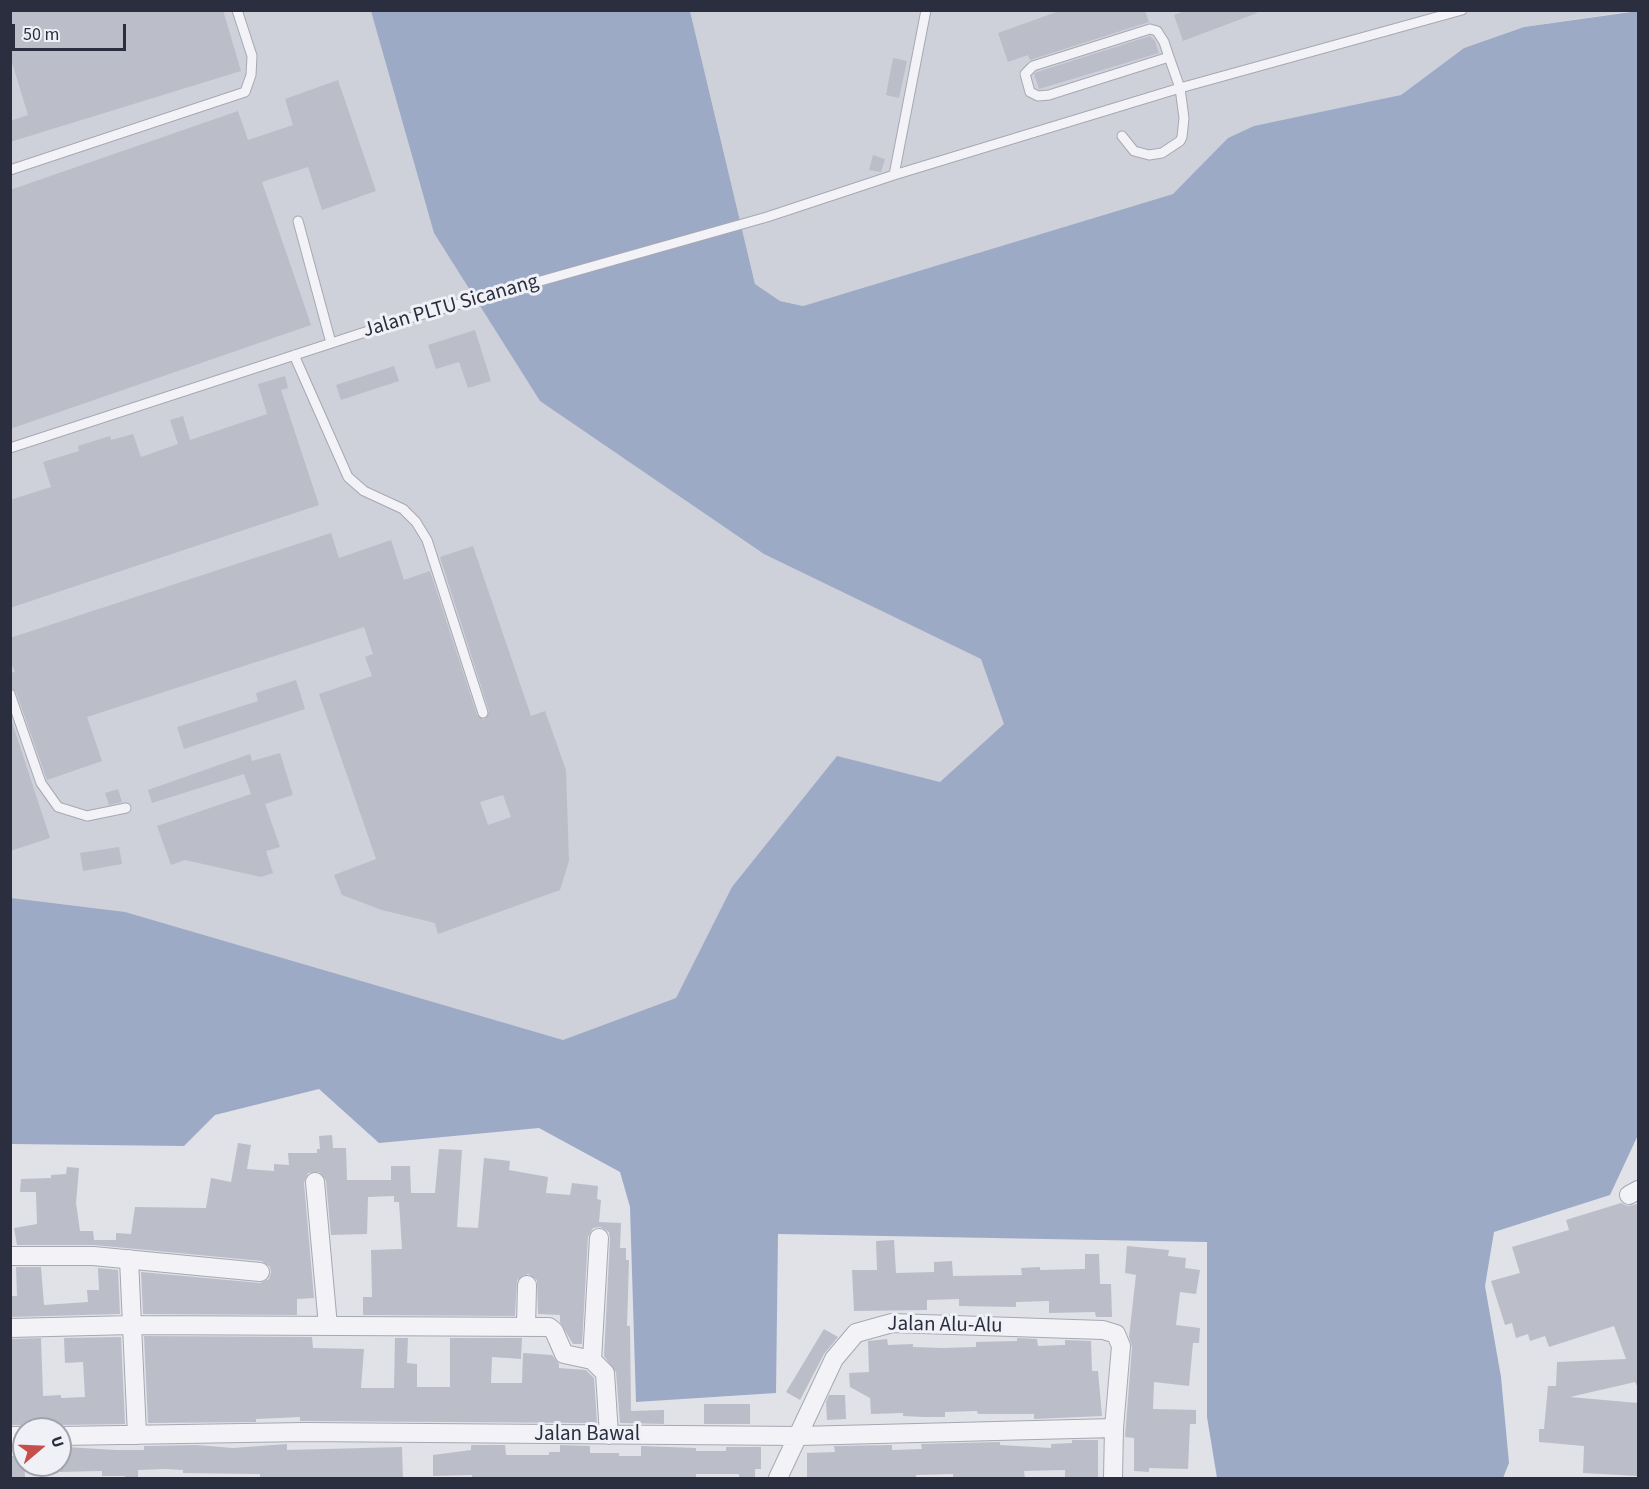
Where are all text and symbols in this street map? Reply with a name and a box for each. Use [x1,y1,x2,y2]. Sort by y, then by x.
scale bar [15,12,129,50]
text: 50 m [23,22,59,47]
street label: Jalan PLTU Sicanang [360,270,542,344]
street label: Jalan Alu-Alu [887,1312,1003,1340]
north arrow [12,1417,72,1477]
street label: Jalan Bawal [534,1422,640,1448]
text: U [45,1433,69,1450]

